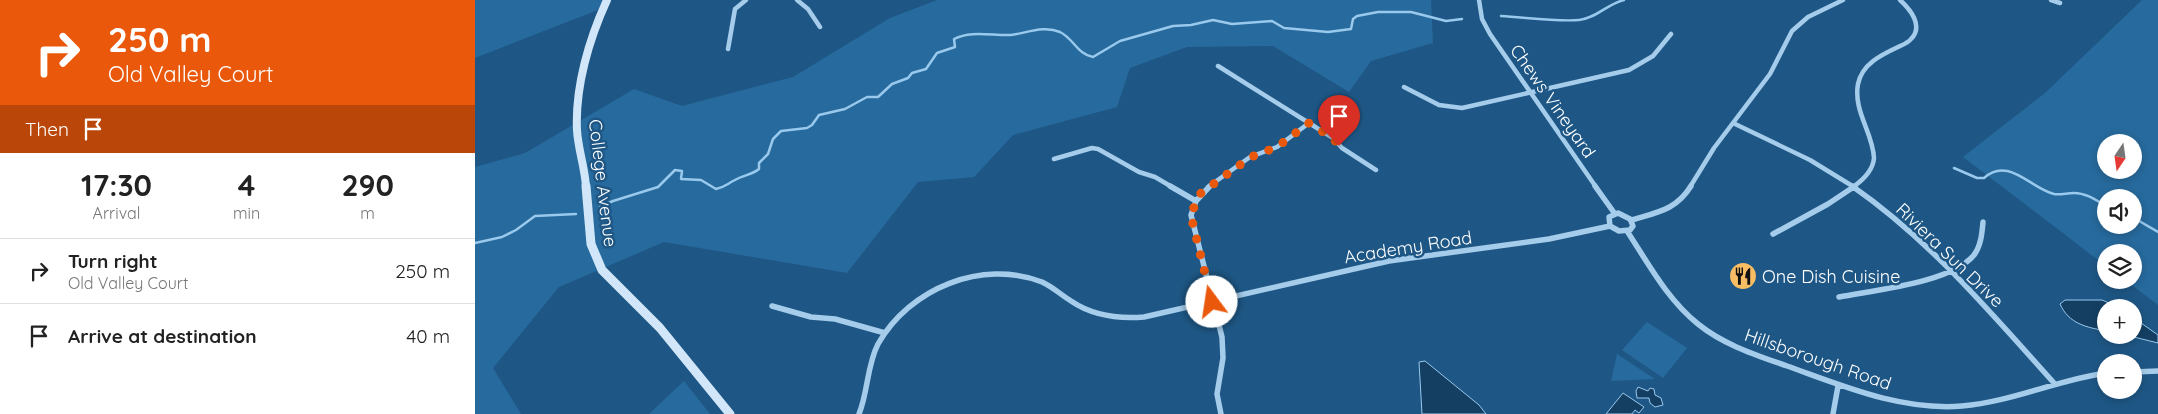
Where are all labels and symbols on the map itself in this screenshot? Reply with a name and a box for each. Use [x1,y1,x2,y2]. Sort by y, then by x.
street label: Chews Vineyard [1505,40,1601,162]
pin [1318,95,1360,146]
street label: College Avenue [584,118,622,248]
north arrow [2097,134,2143,179]
street label: Riviera Sun Drive [1891,198,2009,312]
street label: Academy Road [1342,226,1474,268]
restaurant icon: One Dish Cuisine [1728,261,1758,291]
place label: One Dish Cuisine [1762,265,1900,288]
position arrow [1185,275,1237,327]
street label: Hillsborough Road [1742,323,1894,395]

